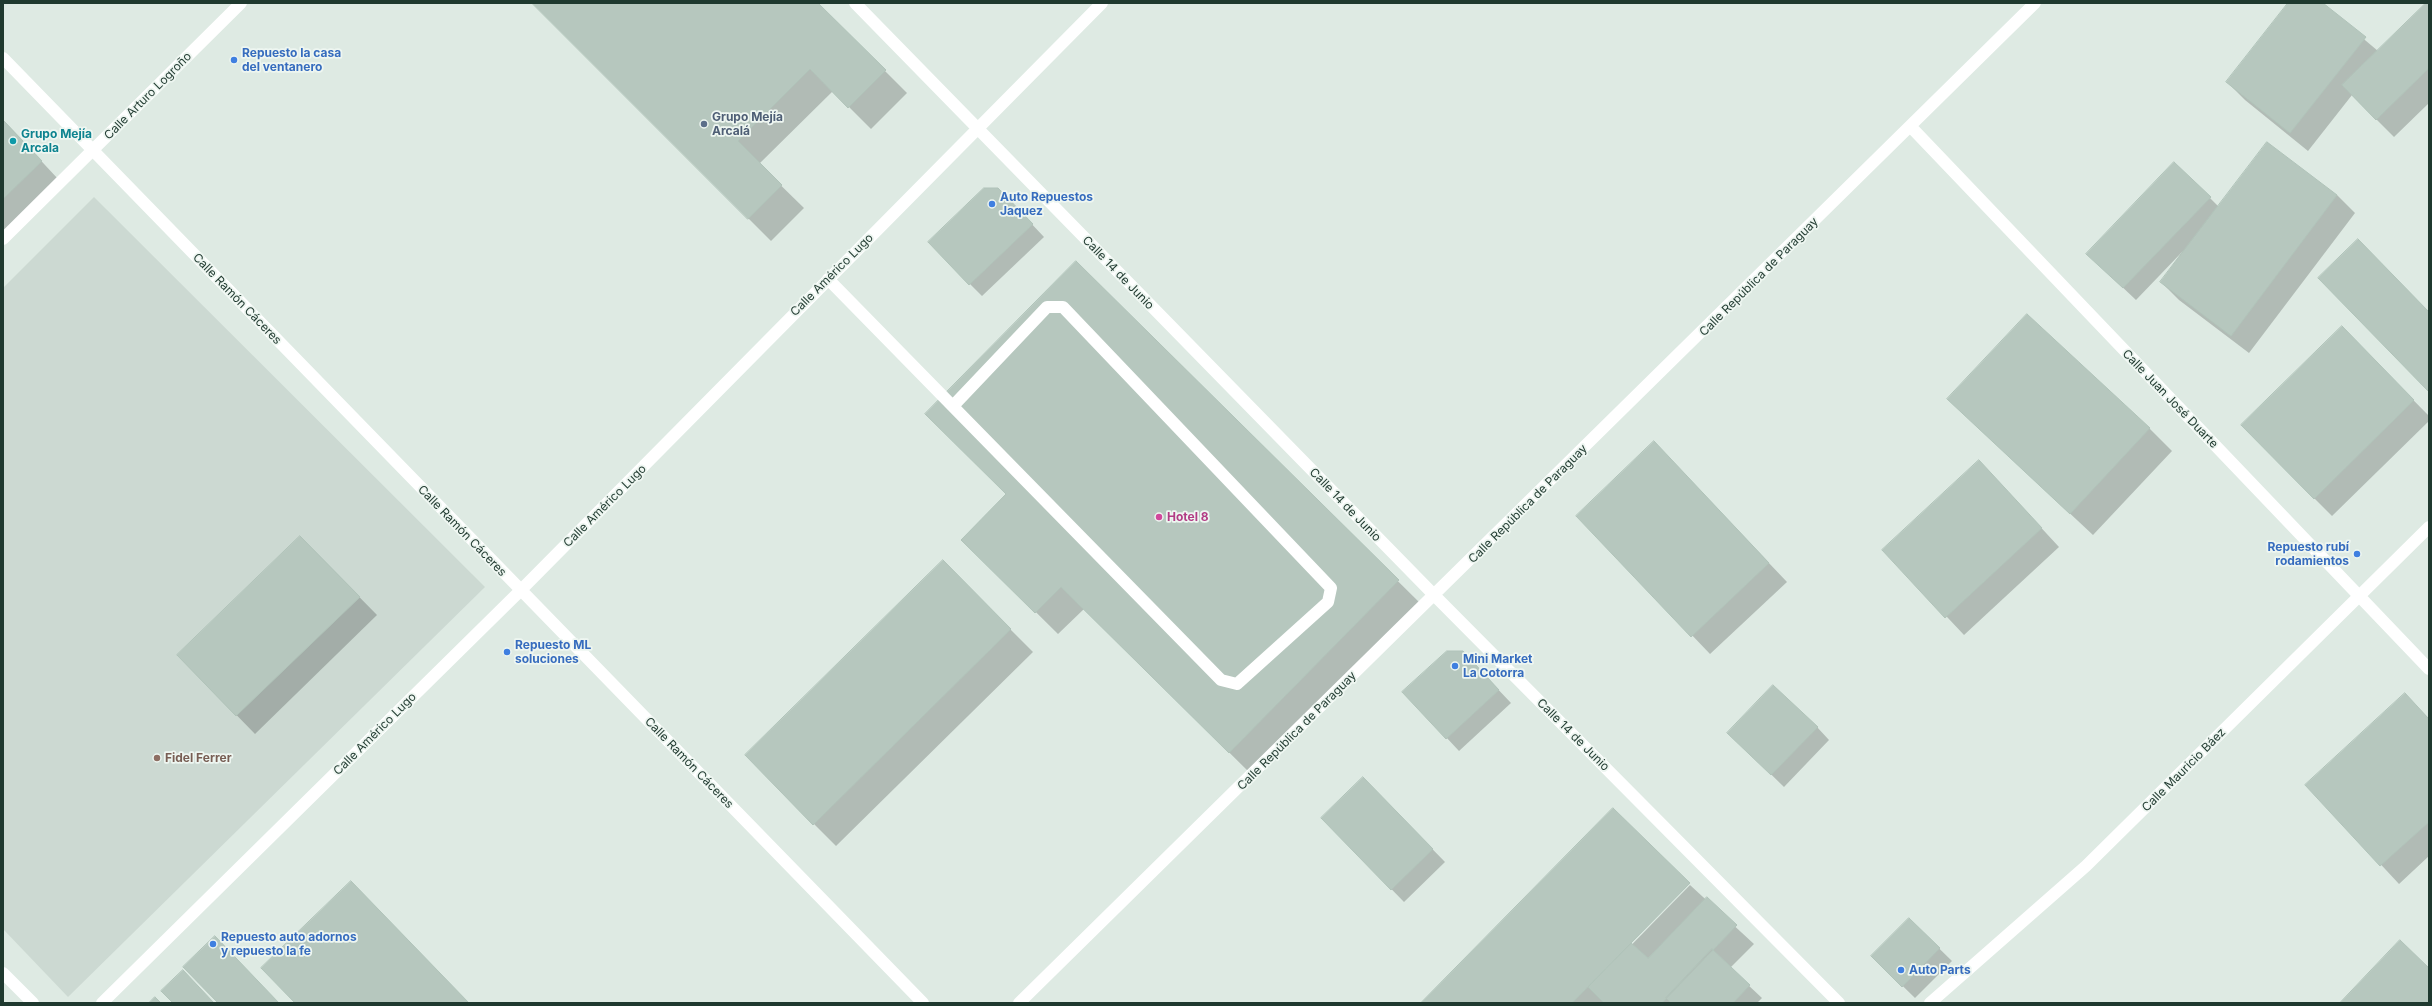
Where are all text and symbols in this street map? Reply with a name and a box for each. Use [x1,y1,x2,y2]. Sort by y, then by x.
place label: Repuesto la casa del ventanero [242,46,341,74]
street label: Calle Arturo Logroño [101,49,195,143]
marker: Repuesto la casa del ventanero [229,55,239,65]
place label: Grupo Mejía Arcalá [712,110,783,138]
marker: Grupo Mejía Arcalá [699,119,709,129]
place label: Grupo Mejía Arcala [21,127,92,155]
marker: Grupo Mejía Arcala [8,136,18,146]
place label: Auto Repuestos Jaquez [1000,190,1093,218]
marker: Auto Repuestos Jaquez [987,199,997,209]
street label: Calle República de Paraguay [1697,215,1821,339]
street label: Calle Américo Lugo [788,231,876,319]
street label: Calle 14 de Junio [1079,233,1157,313]
street label: Calle Ramón Cáceres [190,250,284,348]
street label: Calle Juan José Duarte [2119,347,2221,451]
street label: Calle República de Paraguay [1466,442,1590,566]
street label: Calle Américo Lugo [561,462,649,550]
street label: Calle 14 de Junio [1306,465,1384,545]
street label: Calle Ramón Cáceres [415,482,509,580]
place label: Hotel 8 [1167,510,1209,524]
marker: Hotel 8 [1154,512,1164,522]
place label: Repuesto rubí rodamientos [2268,540,2349,568]
marker: Repuesto rubí rodamientos [2352,549,2362,559]
place label: Repuesto ML soluciones [515,638,591,666]
marker: Repuesto ML soluciones [502,647,512,657]
place label: Mini Market La Cotorra [1463,652,1532,680]
marker: Mini Market La Cotorra [1450,661,1460,671]
street label: Calle República de Paraguay [1235,669,1359,793]
street label: Calle Américo Lugo [331,690,419,778]
street label: Calle 14 de Junio [1534,696,1612,774]
street label: Calle Ramón Cáceres [642,714,736,812]
street label: Calle Mauricio Báez [2139,725,2229,815]
place label: Fidel Ferrer [165,751,232,765]
marker: Fidel Ferrer [152,753,162,763]
place label: Repuesto auto adornos y repuesto la fe [221,930,357,958]
marker: Repuesto auto adornos y repuesto la fe [208,939,218,949]
place label: Auto Parts [1909,963,1971,977]
marker: Auto Parts [1896,965,1906,975]

